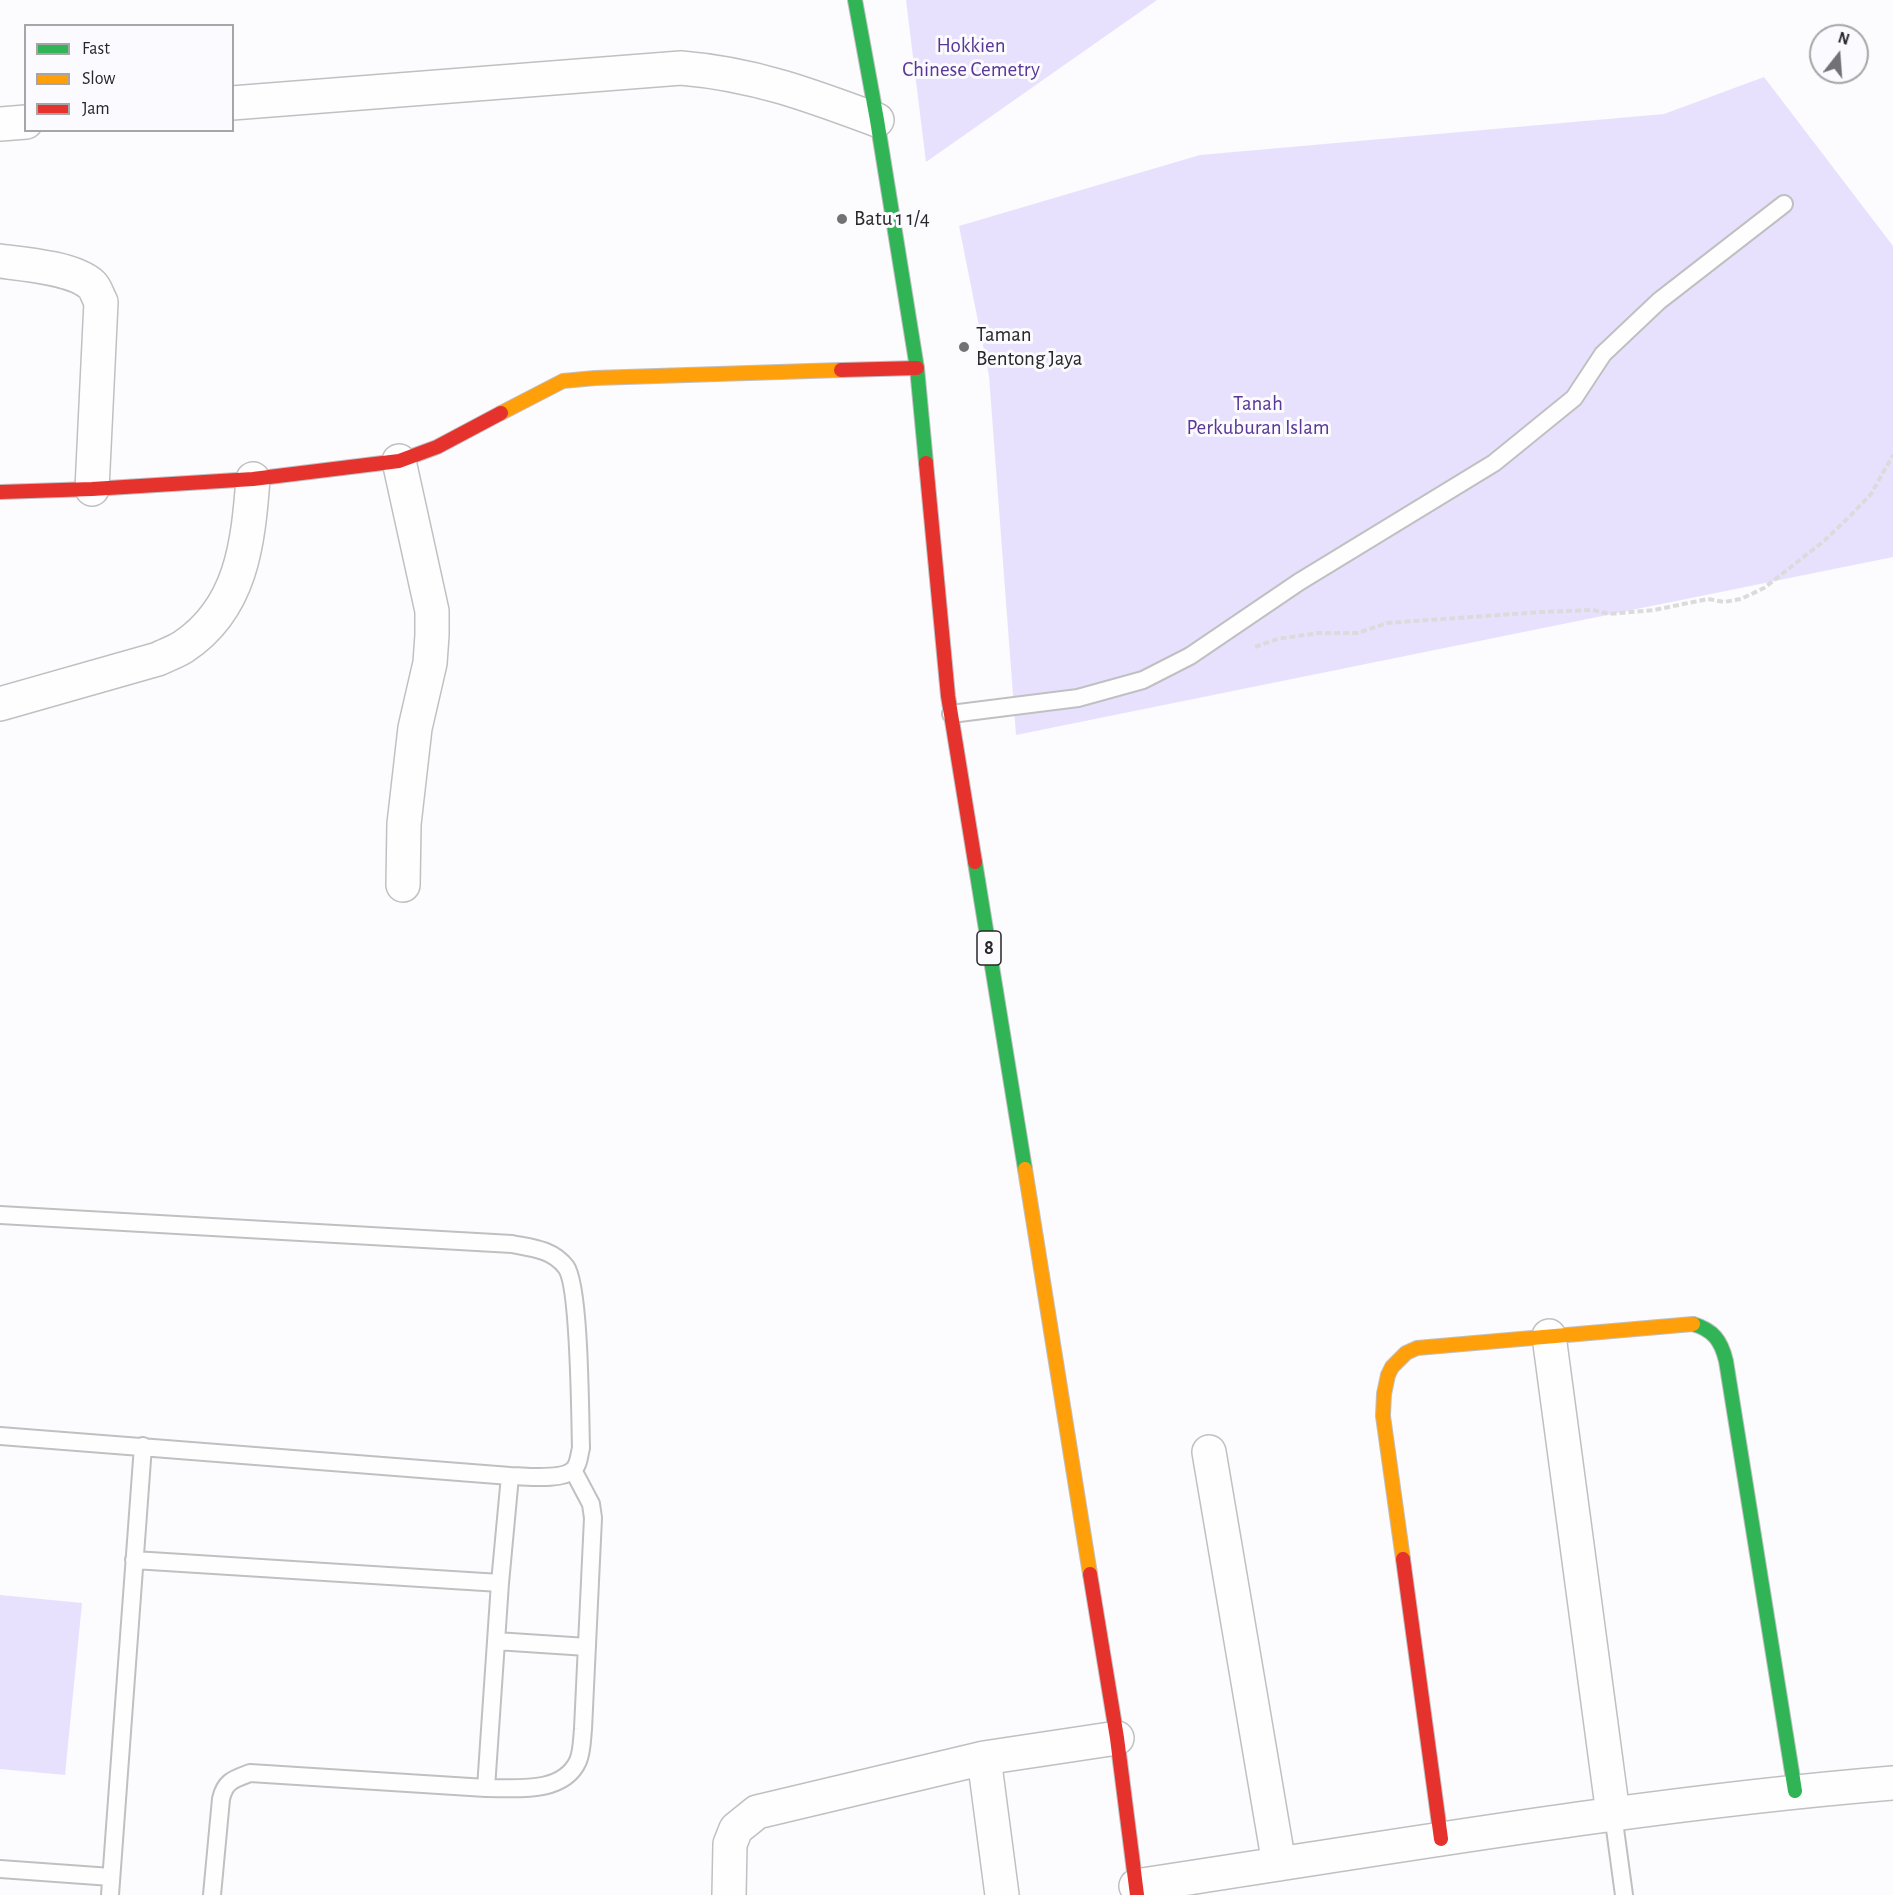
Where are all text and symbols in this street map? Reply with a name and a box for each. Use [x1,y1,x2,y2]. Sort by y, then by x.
legend [24,24,234,132]
north arrow [1809,24,1869,84]
text: N [1836,29,1851,48]
park label: Hokkien Chinese Cemetry [902,33,1040,83]
text: Fast [82,40,110,58]
text: Slow [82,70,115,88]
text: Jam [82,100,110,118]
place label: Batu 1 1/4 [854,206,930,232]
marker: Batu 1 1/4 [835,212,849,226]
place label: Taman Bentong Jaya [976,322,1082,372]
marker: Taman Bentong Jaya [957,340,971,354]
park label: Tanah Perkuburan Islam [1187,391,1329,441]
road number: 8 [977,931,1001,965]

